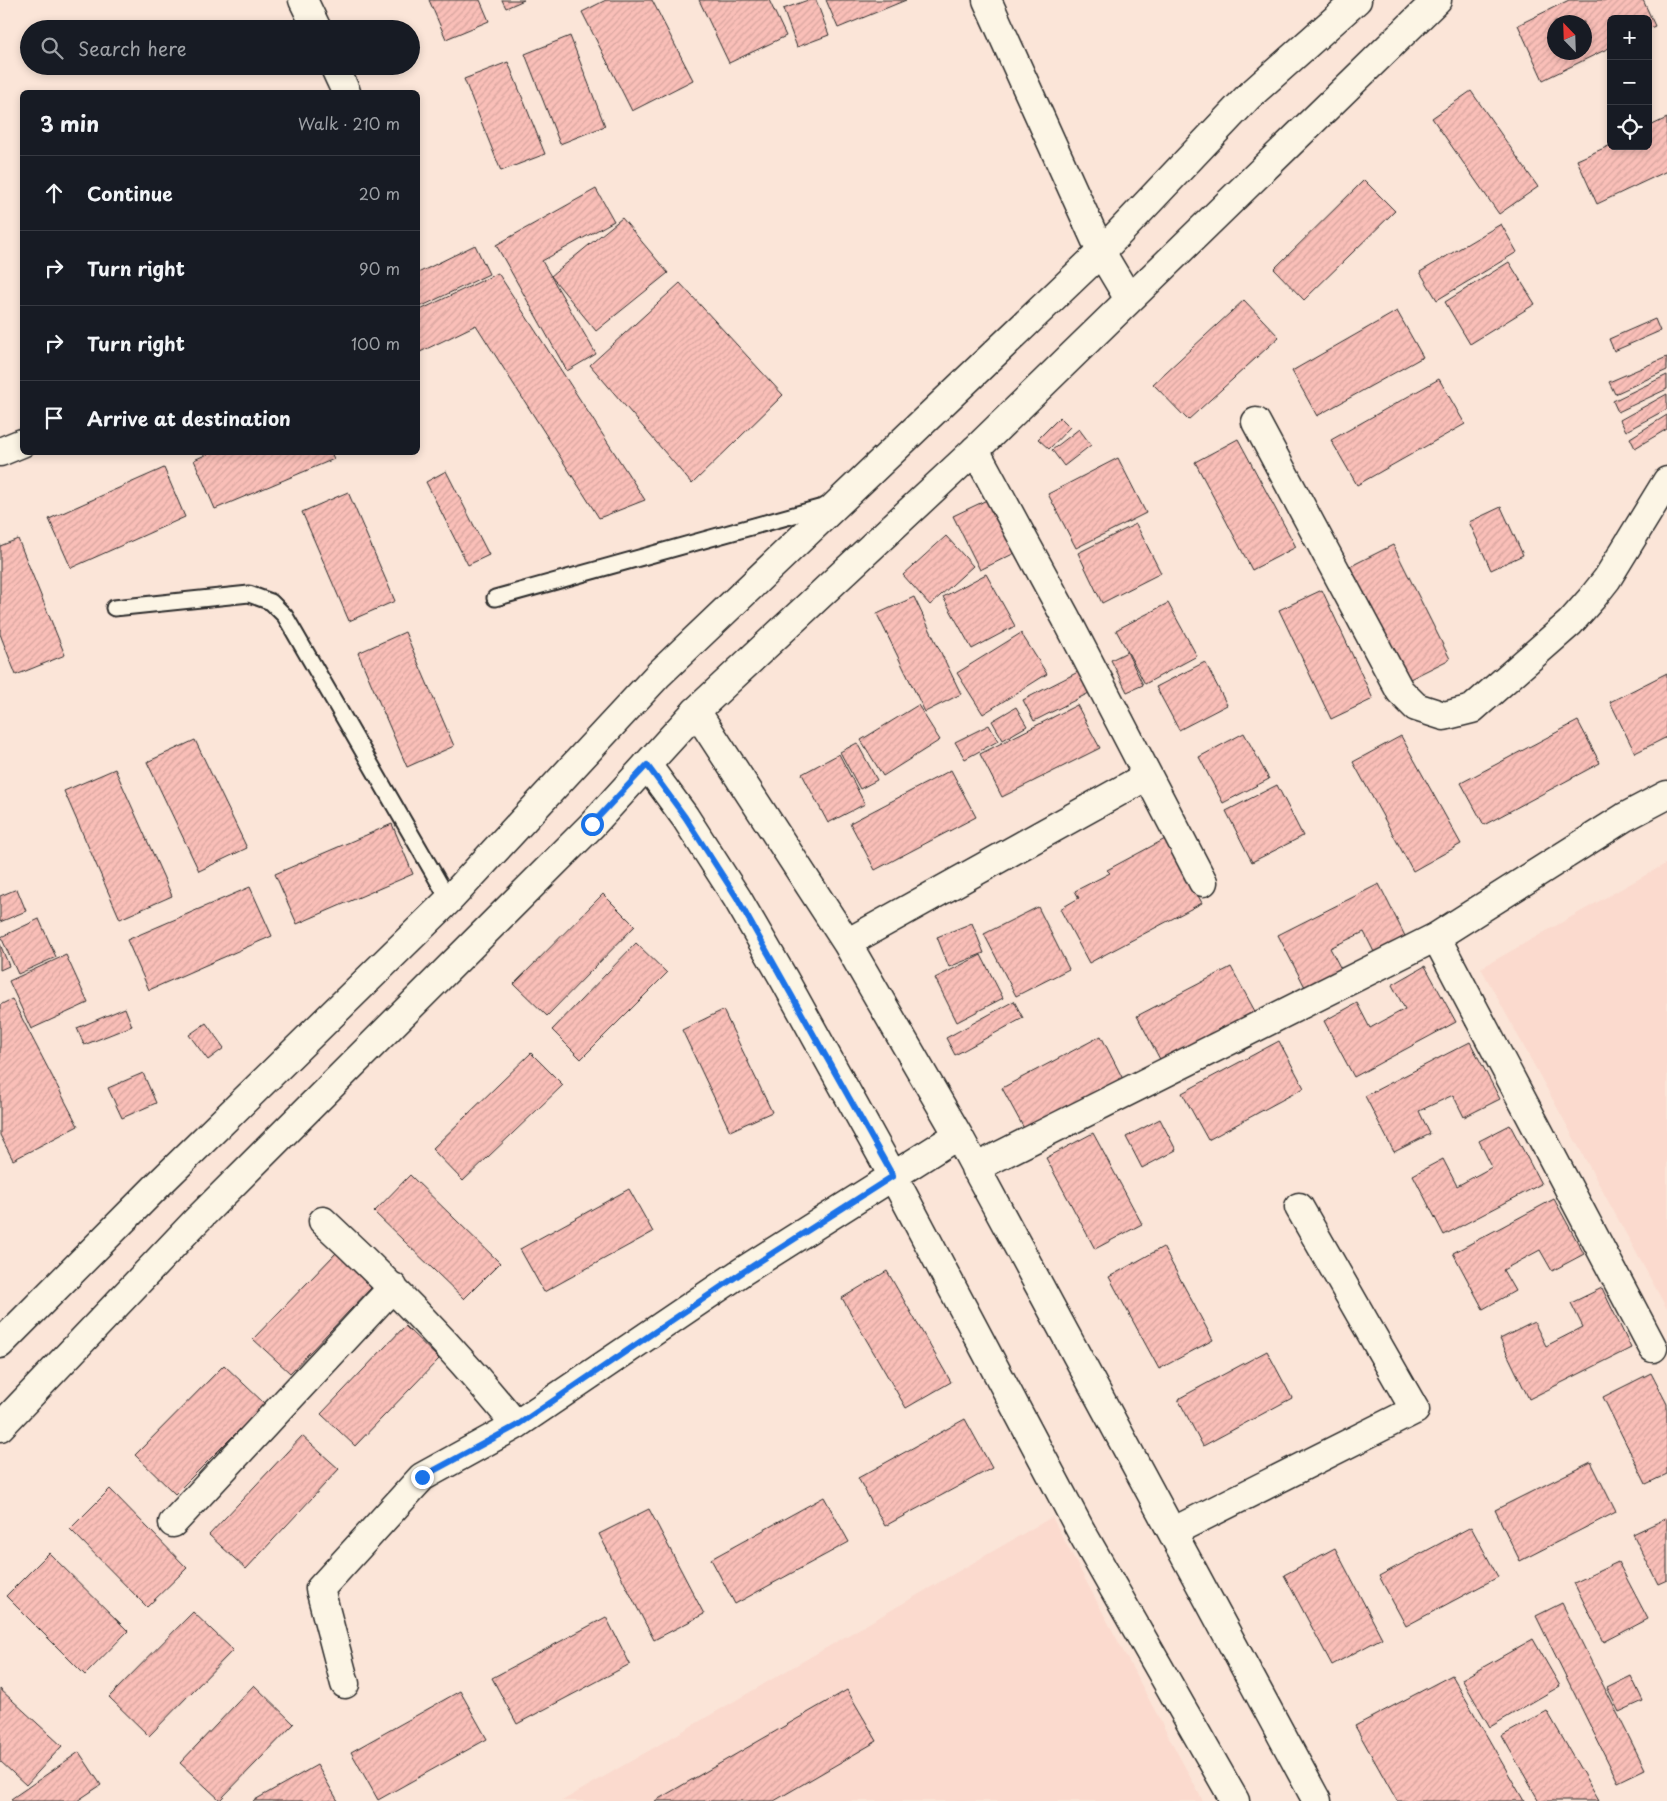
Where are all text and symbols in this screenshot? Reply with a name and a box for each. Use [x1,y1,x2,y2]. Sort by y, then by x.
north arrow [1547,15,1592,60]
map controls [1607,15,1652,150]
button: + [1607,15,1652,60]
search box [20,20,420,75]
icon: search [38,34,66,62]
text: Search here [78,34,187,62]
button: − [1607,60,1652,105]
button: locate [1607,105,1652,150]
text: 3 min [40,107,99,139]
text: Walk · 210 m [298,111,400,135]
icon: ahead [40,179,68,207]
text: Continue [87,179,173,207]
text: 20 m [359,181,400,205]
icon: right [40,254,68,282]
text: Turn right [87,254,185,282]
text: 90 m [359,256,400,280]
icon: right [40,329,68,357]
text: Turn right [87,329,185,357]
text: 100 m [351,331,400,355]
icon: arrive [40,404,68,432]
text: Arrive at destination [87,404,291,432]
route start [581,813,604,836]
route end [411,1466,434,1489]

